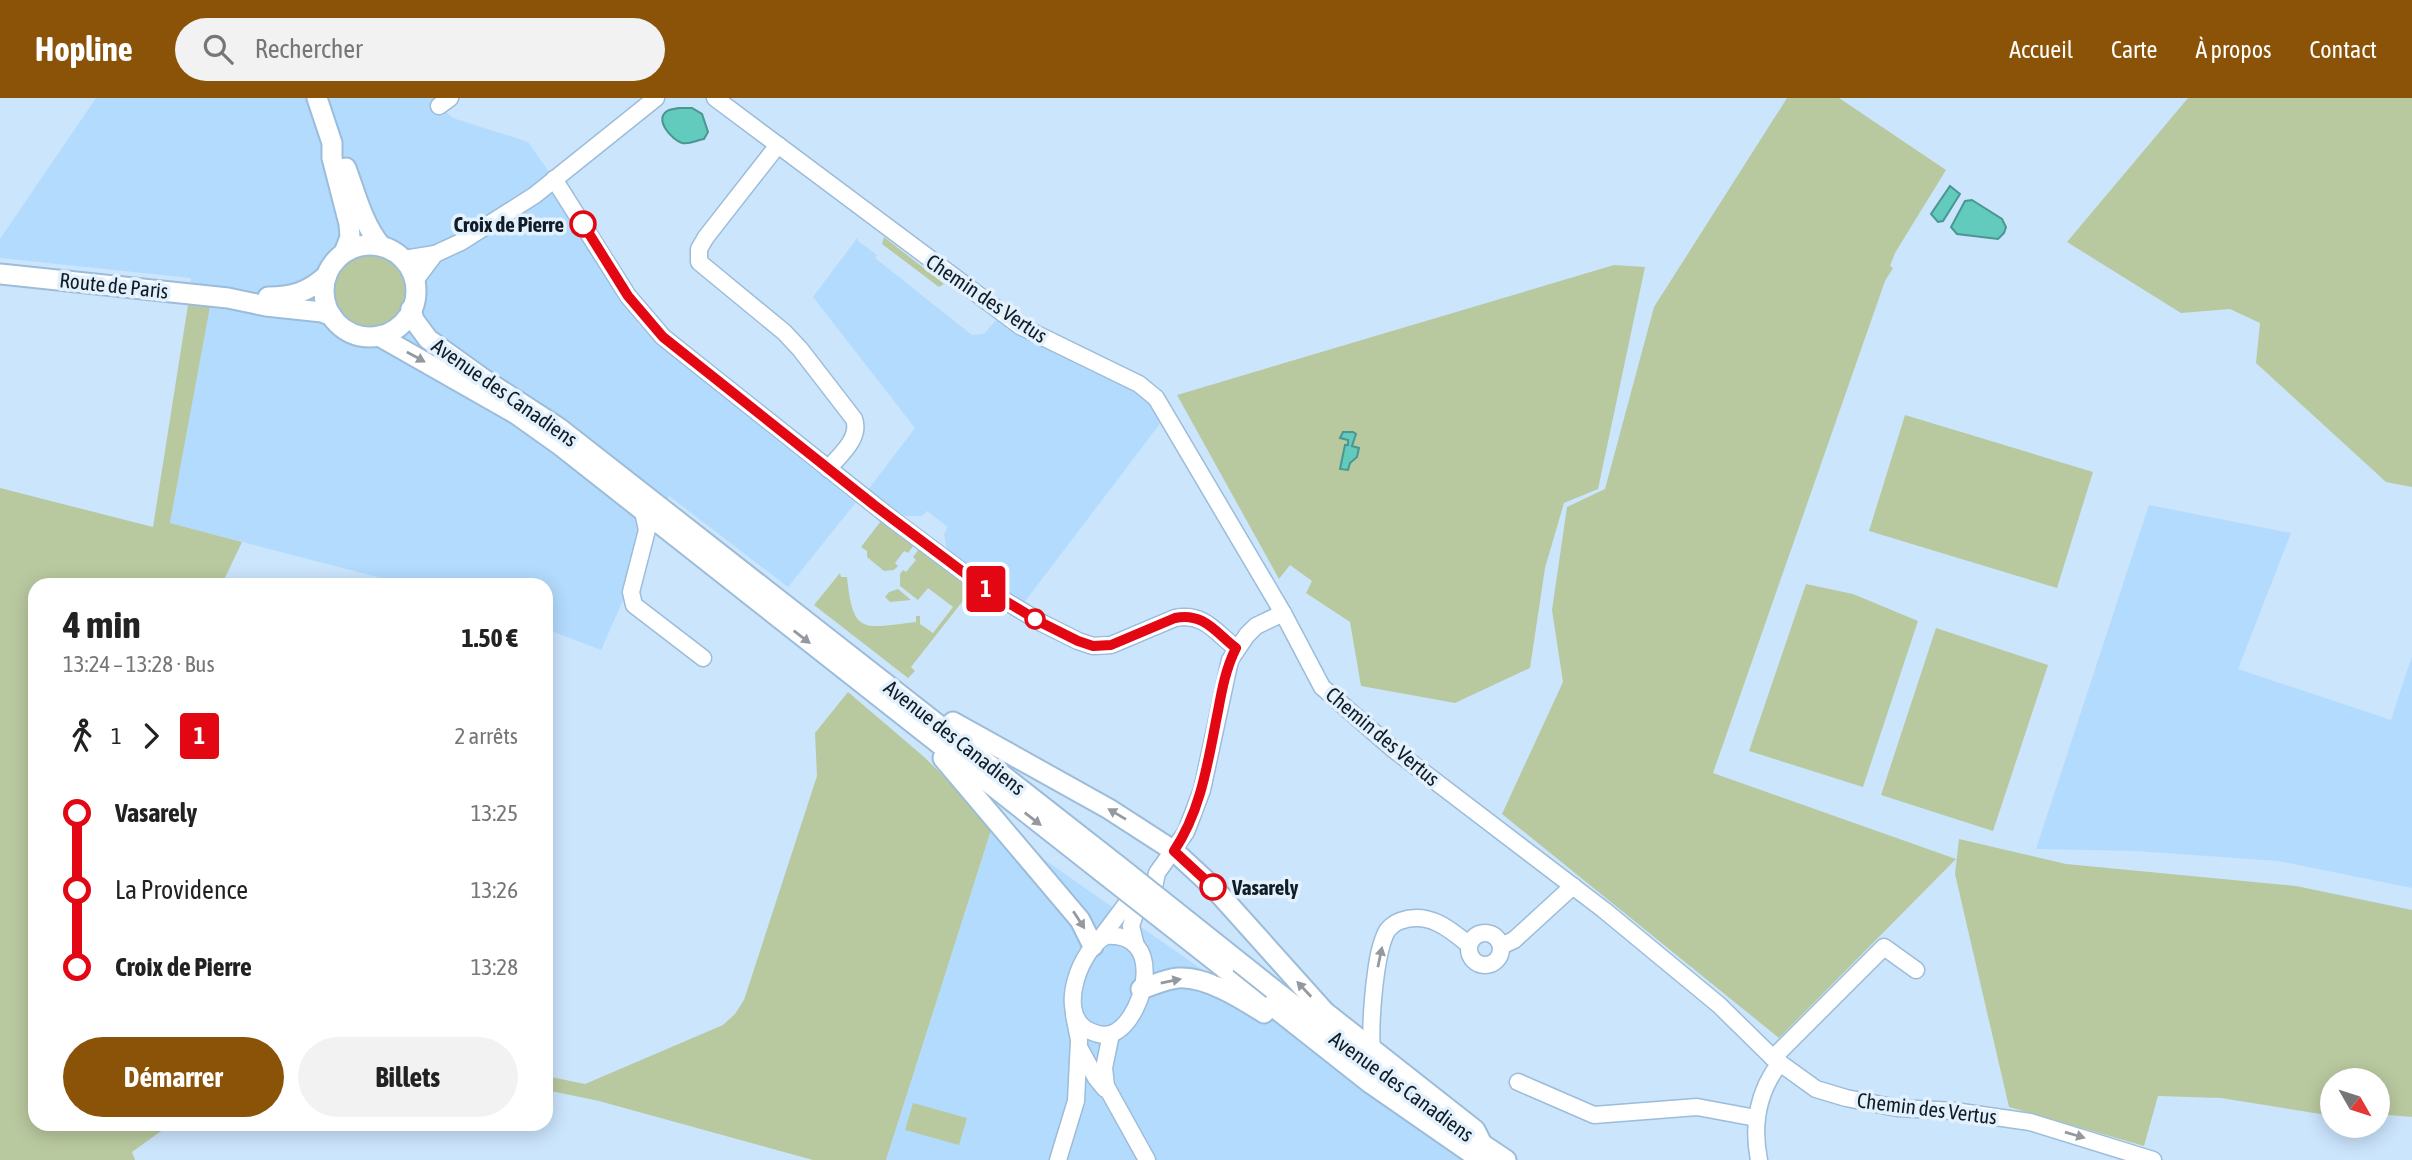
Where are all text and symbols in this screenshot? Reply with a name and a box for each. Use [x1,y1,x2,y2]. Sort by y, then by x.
search box [175,18,665,81]
text: Hopline [35,30,133,68]
icon: search [199,30,237,68]
text: Rechercher [255,34,363,64]
text: Accueil [2009,36,2073,63]
text: Carte [2111,36,2157,63]
text: À propos [2195,36,2271,63]
text: Contact [2309,36,2377,63]
marker: Croix de Pierre [570,211,596,237]
place label: Croix de Pierre [454,212,564,236]
street label: Chemin des Vertus [922,249,1052,347]
street label: Route de Paris [58,267,170,303]
street label: Avenue des Canadiens [428,333,582,451]
one-way arrow [406,351,426,363]
line badge: 1 [963,566,1009,612]
text: 1 [980,575,992,602]
text: 4 min [63,603,141,646]
unlabelled marker [1025,609,1045,629]
text: 1.50 € [461,623,518,653]
one-way arrow [793,630,811,645]
text: 13:24 – 13:28 · Bus [63,651,215,677]
street label: Avenue des Canadiens [880,675,1030,799]
street label: Chemin des Vertus [1321,682,1445,790]
icon: walk [63,717,101,755]
icon: forward [132,717,170,755]
text: 1 [194,722,205,749]
text: 1 [111,723,122,749]
text: 2 arrêts [455,723,518,749]
text: Vasarely [115,798,197,828]
text: 13:25 [471,800,518,826]
one-way arrow [1107,808,1126,820]
one-way arrow [1024,811,1042,826]
marker: Vasarely [1200,874,1226,900]
text: La Providence [115,875,248,905]
place label: Vasarely [1231,875,1299,899]
text: 13:26 [471,877,518,903]
one-way arrow [1072,910,1085,930]
one-way arrow [1374,946,1385,968]
text: Croix de Pierre [115,952,252,982]
text: 13:28 [471,954,518,980]
one-way arrow [1160,975,1182,986]
one-way arrow [1296,980,1312,998]
street label: Avenue des Canadiens [1325,1026,1479,1146]
button: Démarrer [63,1037,284,1117]
button: Billets [298,1037,518,1117]
north arrow [2320,1068,2390,1138]
map controls [2320,1068,2390,1138]
street label: Chemin des Vertus [1856,1088,1998,1128]
one-way arrow [2064,1130,2086,1141]

